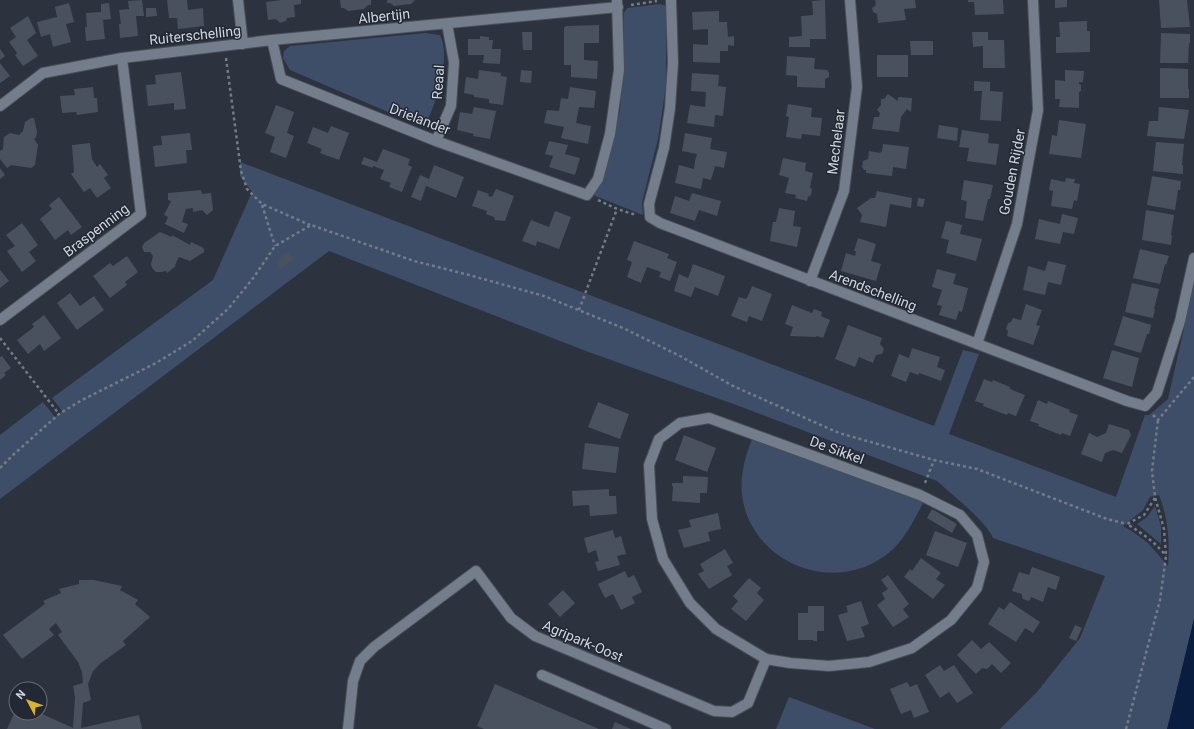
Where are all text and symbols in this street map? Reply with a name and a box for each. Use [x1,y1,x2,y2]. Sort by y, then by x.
street label: Albertijn [357,5,411,27]
street label: Ruiterschelling [148,22,242,48]
street label: Reaal [429,64,447,100]
street label: Drielander [387,100,453,138]
street label: Mechelaar [824,108,848,175]
street label: Gouden Rijder [996,127,1028,216]
street label: Braspenning [60,200,132,260]
street label: Arendschelling [827,266,919,314]
street label: De Sikkel [808,433,866,467]
street label: Agripark-Oost [540,617,626,665]
north arrow [8,681,48,721]
text: N [13,687,28,702]

